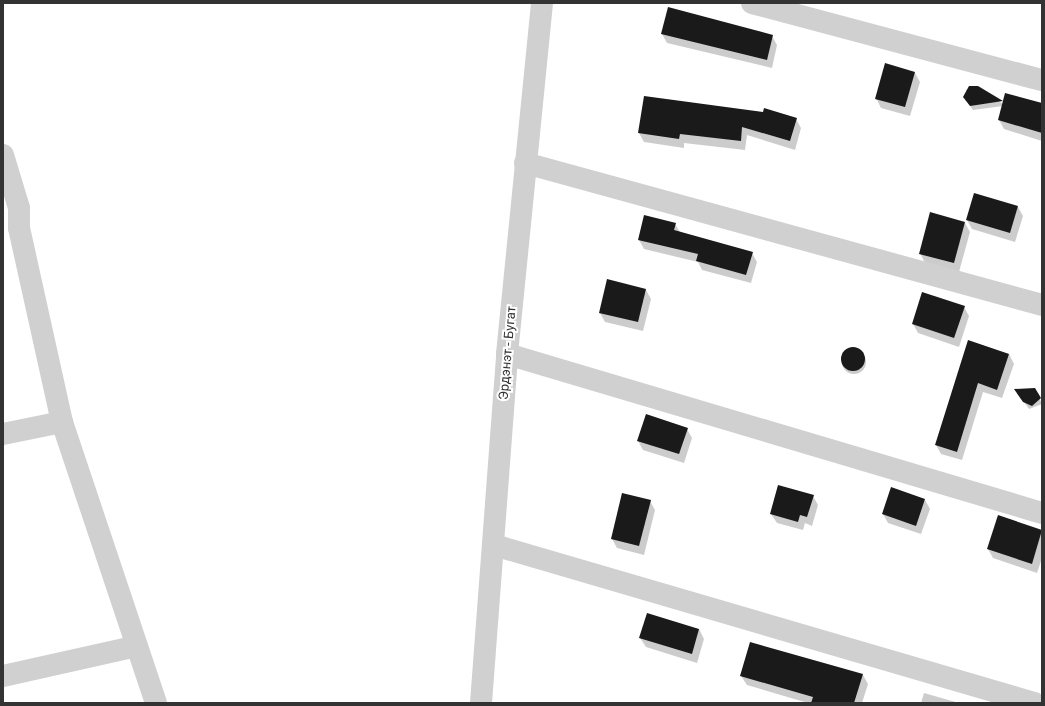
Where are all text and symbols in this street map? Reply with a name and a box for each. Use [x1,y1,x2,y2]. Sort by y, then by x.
street label: Эрдэнэт - Бугат [496,305,520,401]

